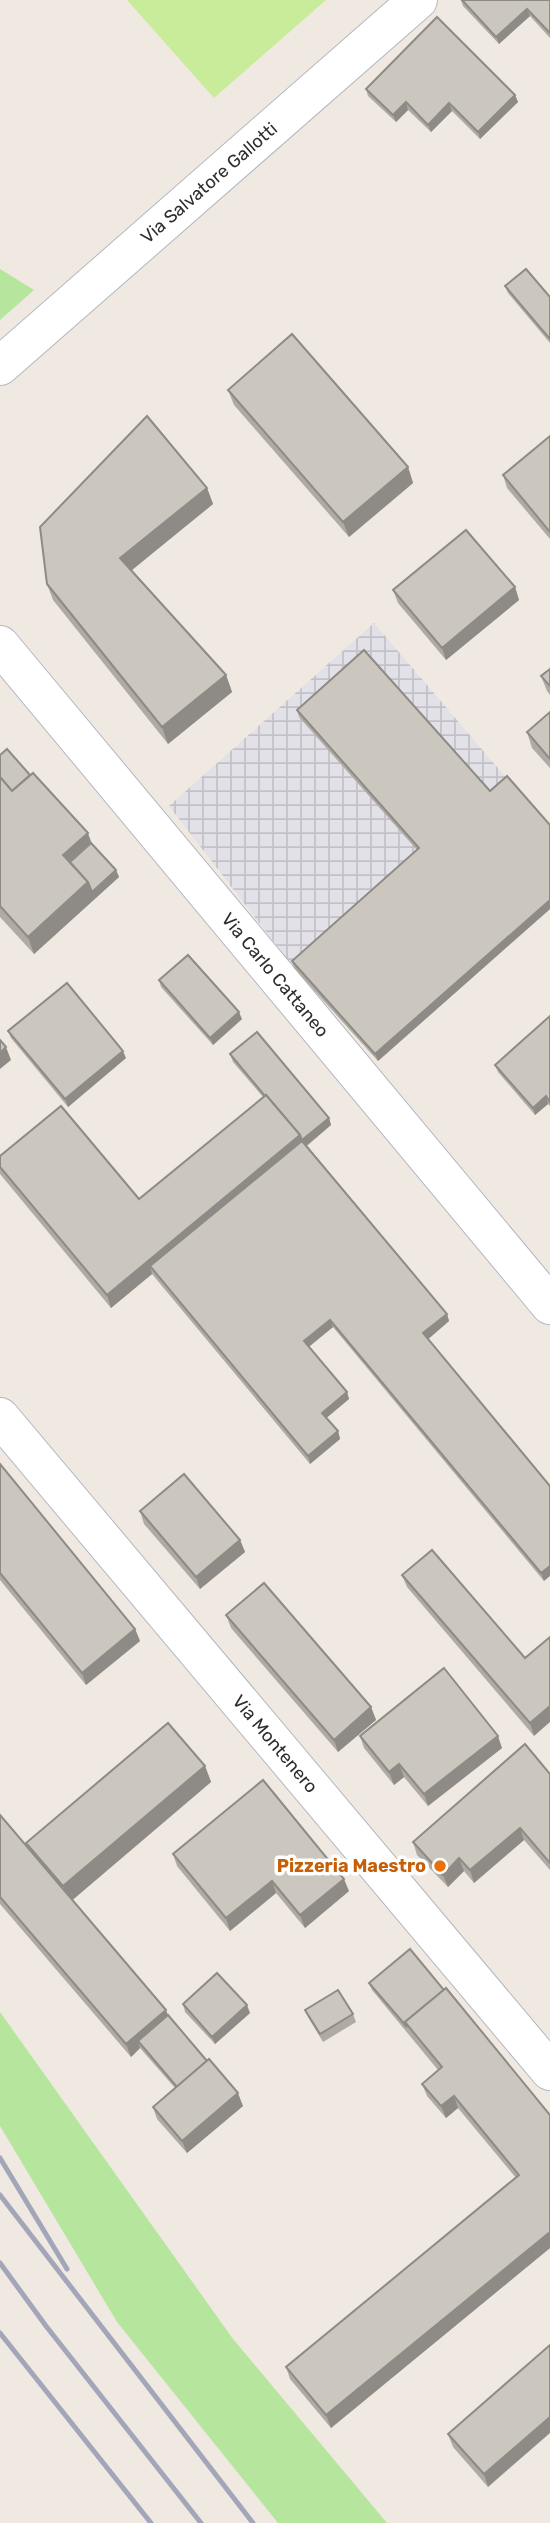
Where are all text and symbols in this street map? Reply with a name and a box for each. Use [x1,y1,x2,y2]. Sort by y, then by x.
street label: Via Salvatore Gallotti [136,118,282,248]
street label: Via Carlo Cattaneo [217,908,333,1042]
street label: Via Montenero [228,1691,322,1797]
place label: Pizzeria Maestro [277,1855,426,1877]
marker: Pizzeria Maestro [432,1858,448,1874]

